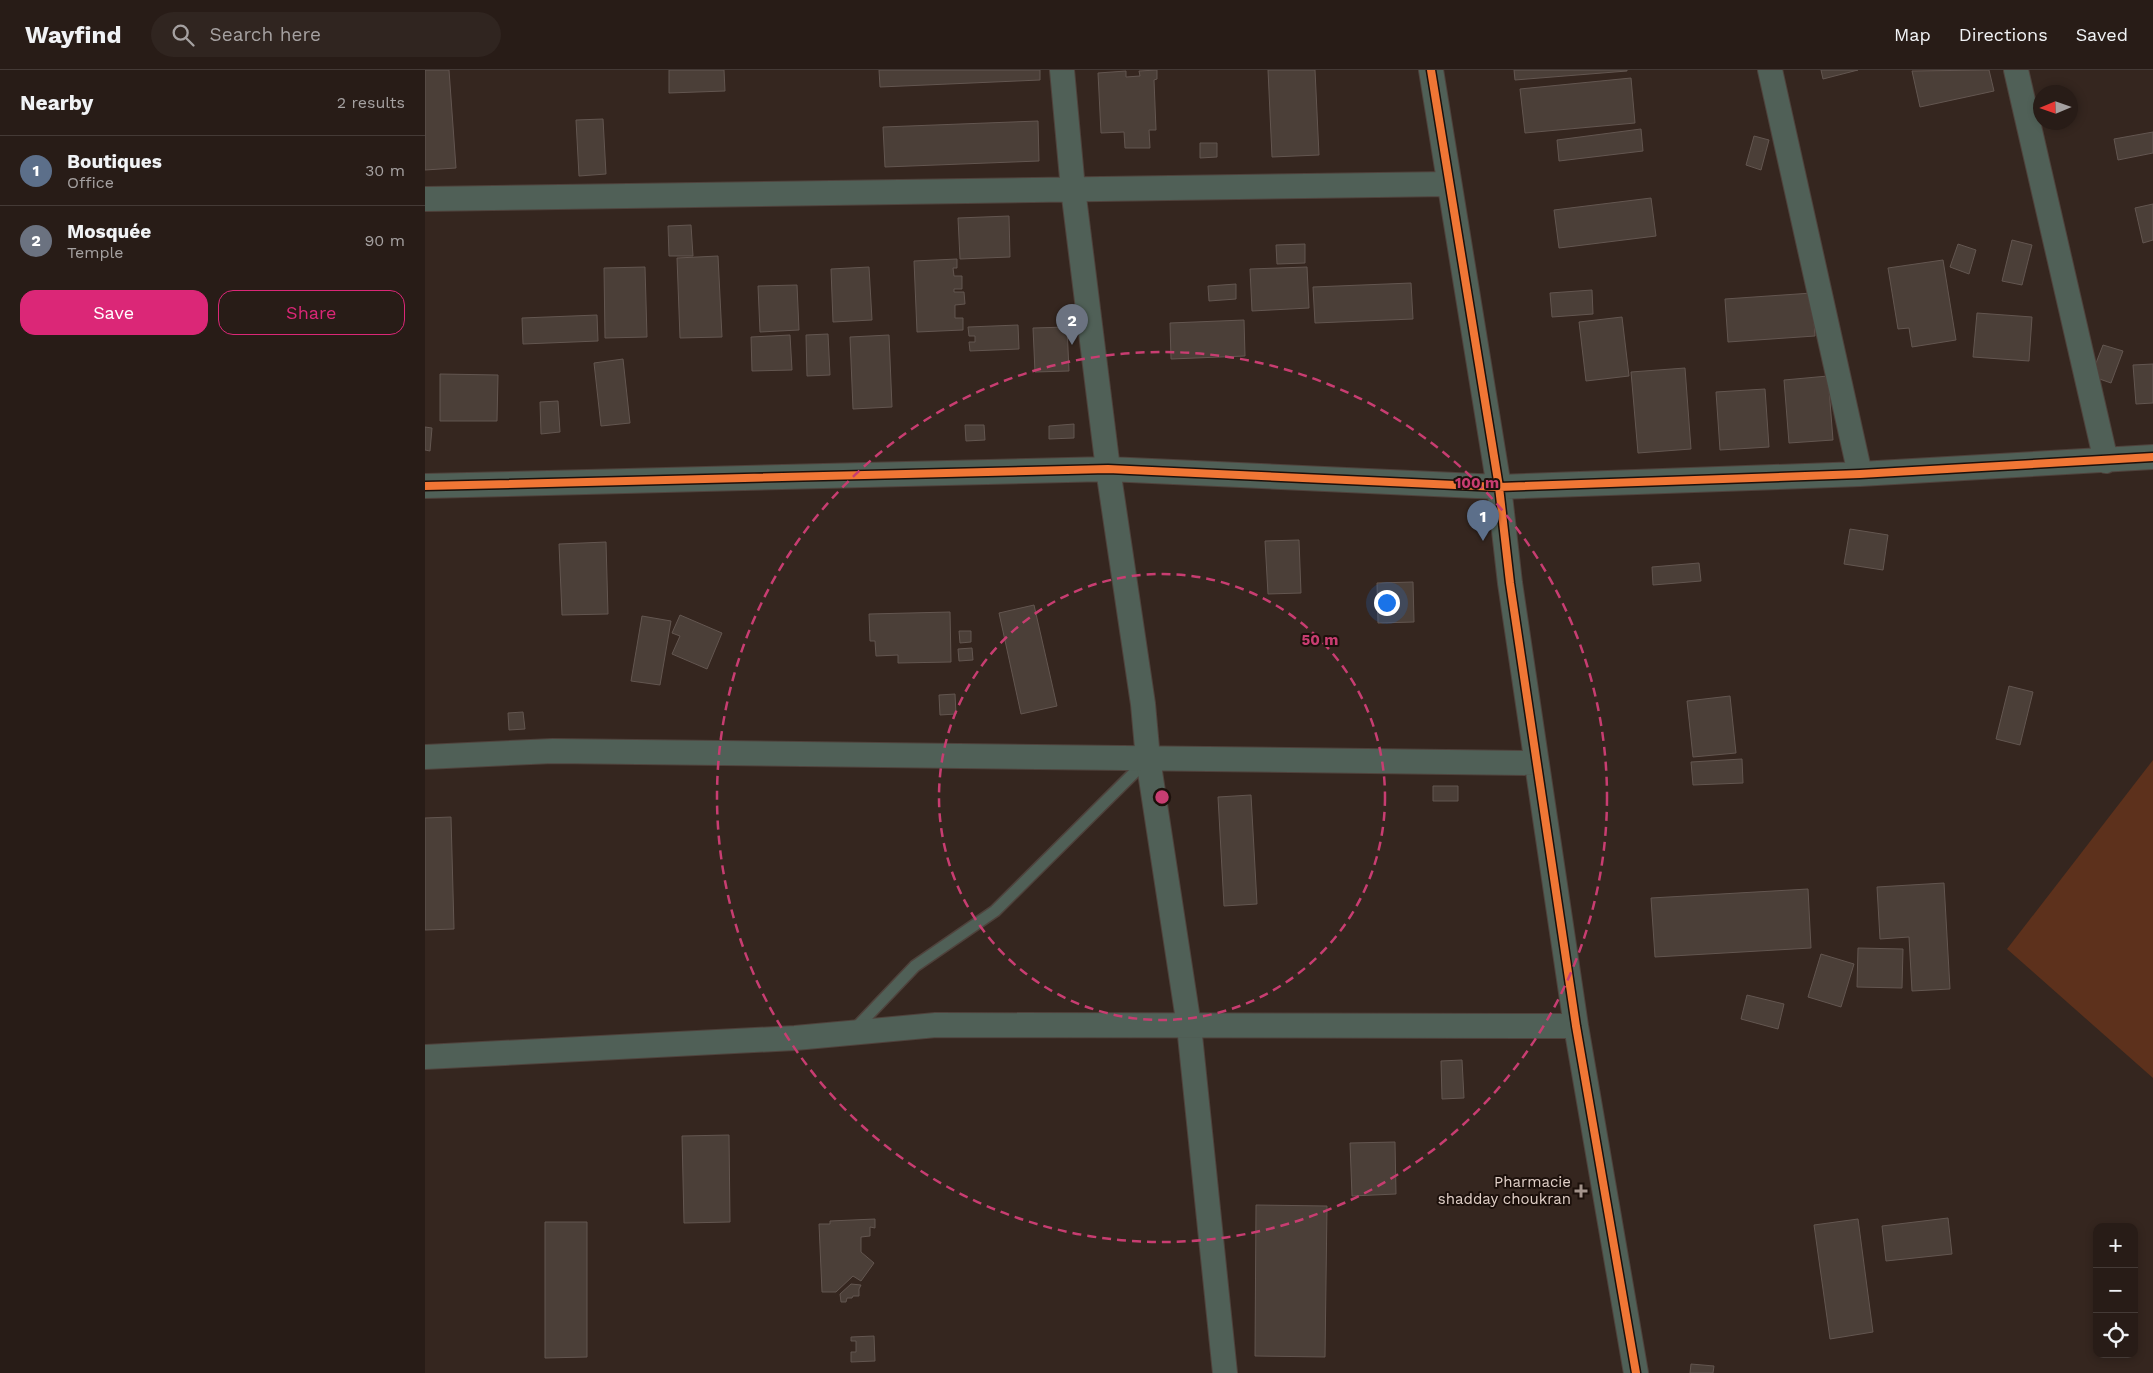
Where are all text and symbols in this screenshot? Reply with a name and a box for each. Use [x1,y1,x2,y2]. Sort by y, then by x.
search box [151,12,501,57]
text: Wayfind [25,21,121,49]
icon: search [169,21,197,49]
text: Search here [209,23,321,46]
text: Map [1894,24,1931,45]
text: Directions [1959,24,2048,45]
text: Saved [2076,24,2128,45]
north arrow [2033,85,2078,130]
text: Nearby [20,90,93,115]
text: 2 results [337,93,405,112]
text: Boutiques [67,150,162,173]
text: 1 [33,161,39,180]
text: 30 m [365,161,405,180]
text: Office [67,173,114,192]
text: Mosquée [67,220,151,243]
text: 2 [31,231,41,250]
text: 90 m [364,231,405,250]
text: Temple [67,243,124,262]
button: Save [20,290,208,335]
button: Share [218,290,405,335]
pin: 2 [1056,304,1088,345]
text: 100 m [1455,474,1499,492]
pin: 1 [1467,500,1499,541]
your location [1374,590,1400,616]
text: 50 m [1302,631,1338,649]
centre of rings [1153,788,1171,806]
place label: Pharmacie shadday choukran [1438,1173,1571,1208]
marker: Pharmacie shadday choukran [1575,1185,1587,1197]
map controls [2093,1223,2138,1358]
button: + [2093,1223,2138,1268]
button: − [2093,1268,2138,1313]
button: locate [2093,1313,2138,1358]

